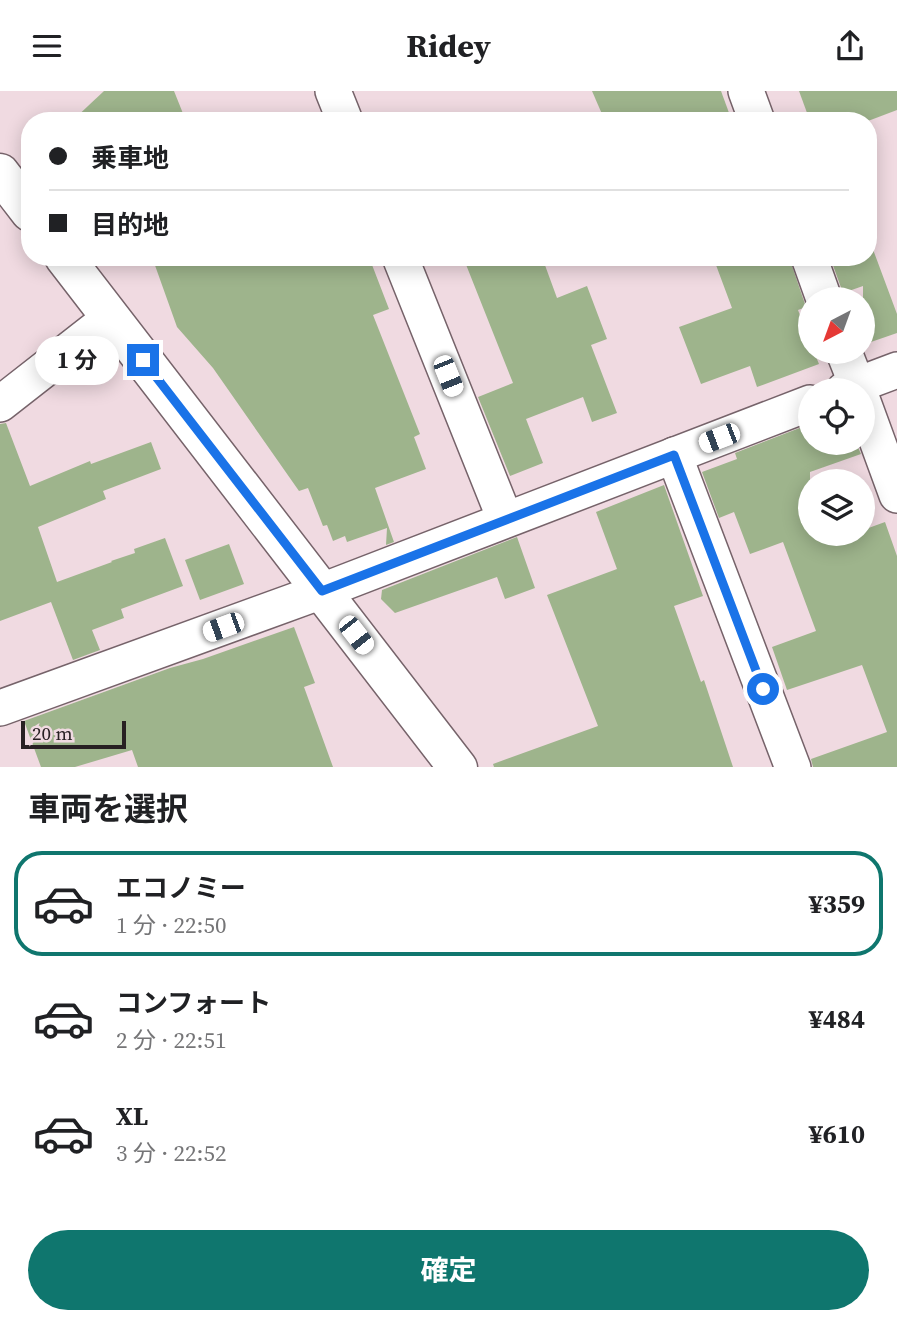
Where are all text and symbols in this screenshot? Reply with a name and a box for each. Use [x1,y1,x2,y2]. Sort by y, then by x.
text: Ridey [406,24,491,68]
icon: menu [28,27,66,65]
icon: share [831,27,869,65]
text: 乗車地 [91,140,169,176]
text: 目的地 [91,207,169,243]
north arrow [798,287,875,364]
map controls [798,287,875,546]
callout: 1 分 [34,335,118,385]
text: 1 分 [57,344,97,376]
route end [127,344,159,376]
car [431,353,466,399]
button: locate [798,378,875,455]
car [696,421,743,455]
button: layers [798,469,875,546]
car [200,610,247,644]
car [335,612,378,658]
route start [747,673,779,705]
scale bar [21,719,126,750]
text: 20 m [32,720,73,746]
text: 車両を選択 [28,787,188,831]
text: エコノミー [116,870,246,906]
icon: car [32,872,95,935]
text: ¥359 [809,886,865,922]
text: 1 分 · 22:50 [116,909,226,941]
text: コンフォート [116,985,271,1021]
icon: car [32,987,95,1050]
text: ¥484 [809,1001,865,1037]
text: 2 分 · 22:51 [116,1024,226,1056]
text: XL [116,1098,148,1134]
icon: car [32,1102,95,1165]
text: ¥610 [809,1116,865,1152]
text: 3 分 · 22:52 [116,1137,226,1169]
button: 確定 [28,1230,869,1310]

